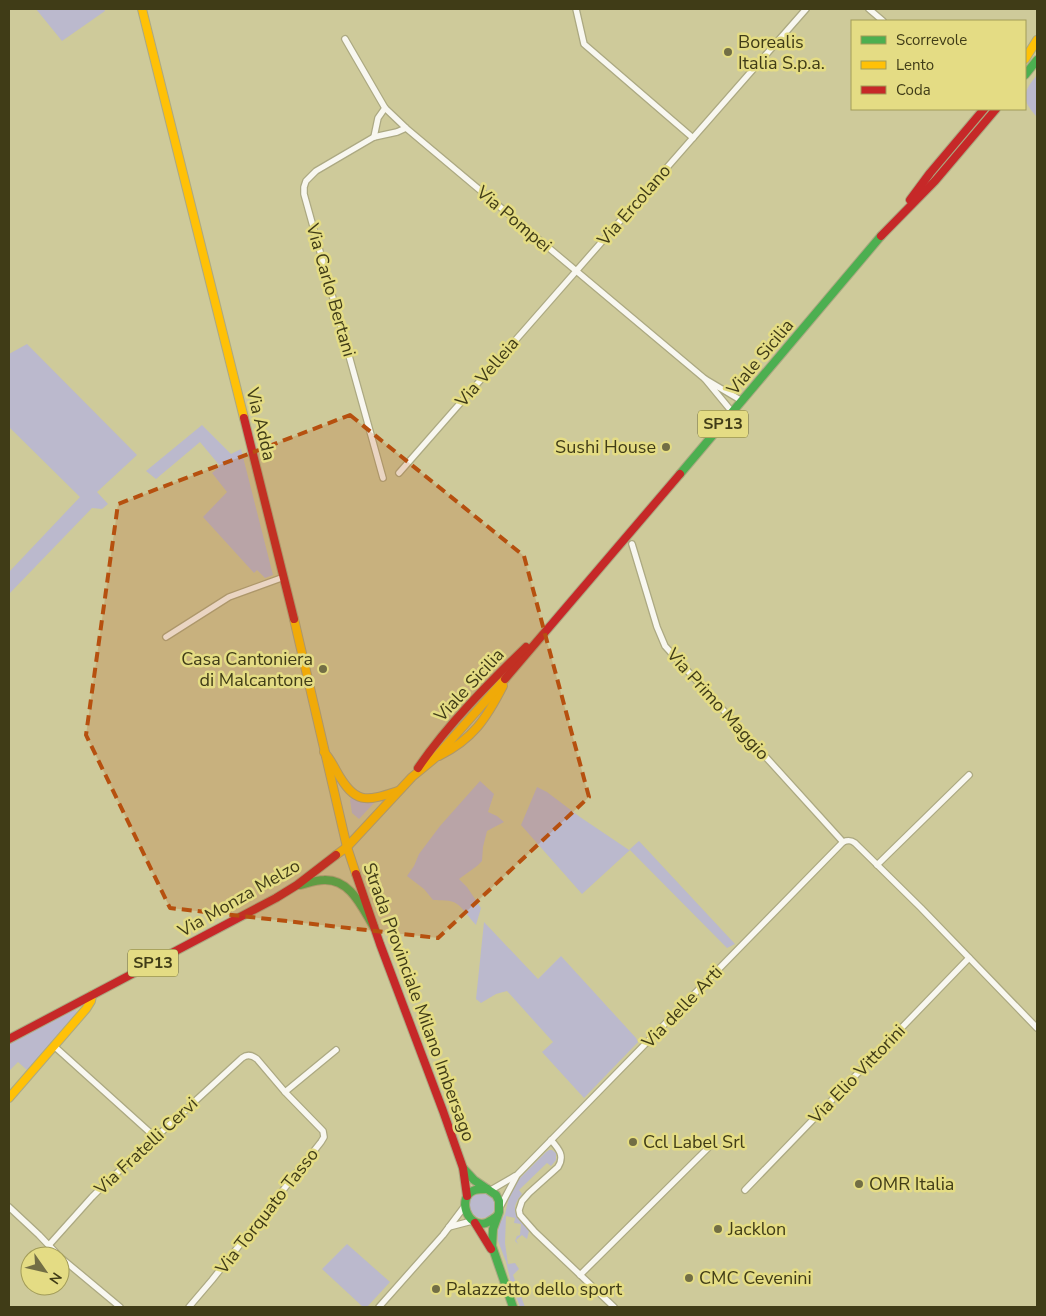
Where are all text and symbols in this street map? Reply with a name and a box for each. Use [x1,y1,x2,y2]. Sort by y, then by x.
legend [851,20,1026,110]
place label: Borealis Italia S.p.a. [738,30,825,75]
text: Scorrevole [896,30,967,50]
marker: Borealis Italia S.p.a. [722,46,734,58]
text: Lento [896,55,934,75]
text: Coda [896,80,931,100]
street label: Via Ercolano [591,159,676,252]
street label: Via Pompei [471,180,557,258]
street label: Via Carlo Bertani [300,220,361,359]
street label: Viale Sicilia [720,314,799,401]
street label: Via Velleia [449,332,524,413]
street label: Via Adda [240,384,282,463]
road number: SP13 [698,410,748,438]
place label: Sushi House [555,435,656,459]
marker: Sushi House [660,441,672,453]
street label: Via Primo Maggio [661,642,775,765]
street label: Viale Sicilia [428,643,509,728]
place label: Casa Cantoniera di Malcantone [181,647,313,692]
marker: Casa Cantoniera di Malcantone [317,663,329,675]
street label: Via Monza Melzo [173,853,304,943]
street label: Strada Provinciale Milano Imbersago [357,859,481,1145]
road number: SP13 [128,950,178,976]
street label: Via delle Arti [636,960,727,1054]
street label: Via Elio Vittorini [803,1019,911,1130]
street label: Via Fratelli Cervi [88,1092,203,1201]
place label: Ccl Label Srl [643,1130,746,1154]
marker: Ccl Label Srl [627,1136,639,1148]
street label: Via Torquato Tasso [210,1143,324,1280]
place label: OMR Italia [869,1172,954,1196]
marker: OMR Italia [853,1178,865,1190]
place label: Jacklon [727,1217,786,1241]
marker: Jacklon [712,1223,724,1235]
north arrow [20,1246,70,1296]
place label: CMC Cevenini [699,1266,812,1290]
text: N [45,1268,66,1288]
marker: CMC Cevenini [683,1272,695,1284]
place label: Palazzetto dello sport [446,1277,623,1301]
marker: Palazzetto dello sport [430,1283,442,1295]

